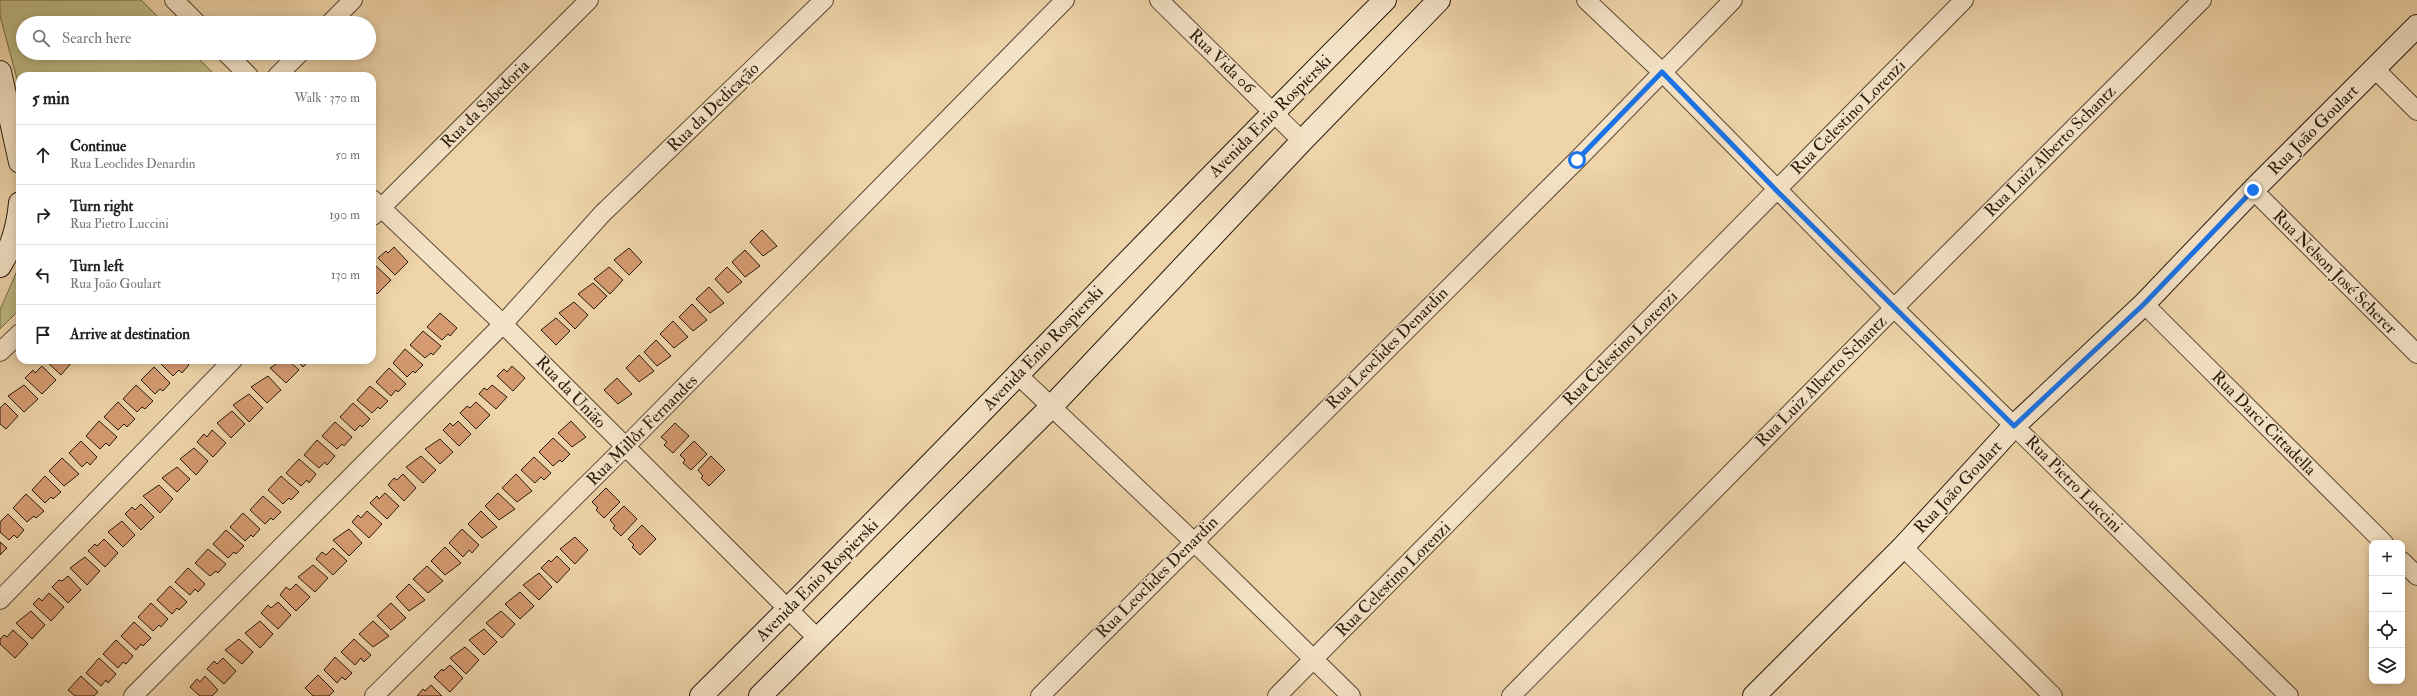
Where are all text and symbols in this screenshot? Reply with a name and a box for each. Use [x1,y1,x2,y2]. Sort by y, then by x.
search box [16,16,376,60]
street label: Rua Vida 06 [1184,24,1261,99]
icon: search [30,27,52,49]
text: Search here [62,29,131,48]
street label: Avenida Enio Rospierski [1204,50,1337,183]
street label: Rua da Sabedoria [436,55,534,153]
street label: Rua Celestino Lorenzi [1786,55,1910,179]
street label: Rua da Dedicação [663,58,763,156]
street label: Rua João Goulart [2263,80,2364,180]
street label: Rua Luiz Alberto Schantz [1980,81,2120,221]
text: 5 min [32,88,70,109]
text: Walk · 370 m [295,90,360,106]
text: Continue [70,137,126,156]
icon: ahead [32,144,54,166]
text: 50 m [335,147,360,163]
route start [1568,151,1586,169]
text: Rua Leoclides Denardin [70,156,196,172]
route end [2244,181,2262,199]
text: Turn right [70,197,133,216]
icon: right [32,204,54,226]
street label: Rua Nelson José Scherer [2268,205,2402,340]
text: 190 m [329,207,360,223]
text: Rua Pietro Luccini [70,216,169,232]
text: Turn left [70,257,124,276]
icon: left [32,264,54,286]
text: 130 m [331,267,360,283]
text: Rua João Goulart [70,276,161,292]
street label: Avenida Enio Rospierski [977,281,1109,416]
street label: Rua Leoclides Denardin [1322,282,1453,413]
street label: Rua Celestino Lorenzi [1558,286,1682,410]
street label: Rua Luiz Alberto Schantz [1751,311,1891,451]
icon: arrive [32,324,54,346]
text: Arrive at destination [70,325,190,344]
street label: Rua da União [531,351,611,433]
street label: Rua Darci Cittadella [2207,366,2321,480]
street label: Rua Millôr Fernandes [582,370,702,490]
street label: Rua Pietro Luccini [2021,431,2127,537]
street label: Rua João Goulart [1910,436,2007,538]
street label: Rua Leoclides Denardin [1092,511,1223,642]
street label: Avenida Enio Rospierski [751,514,884,647]
street label: Rua Celestino Lorenzi [1331,517,1455,641]
map controls [2369,540,2405,684]
button: + [2369,540,2405,576]
button: − [2369,576,2405,612]
button: locate [2369,612,2405,648]
button: layers [2369,648,2405,684]

